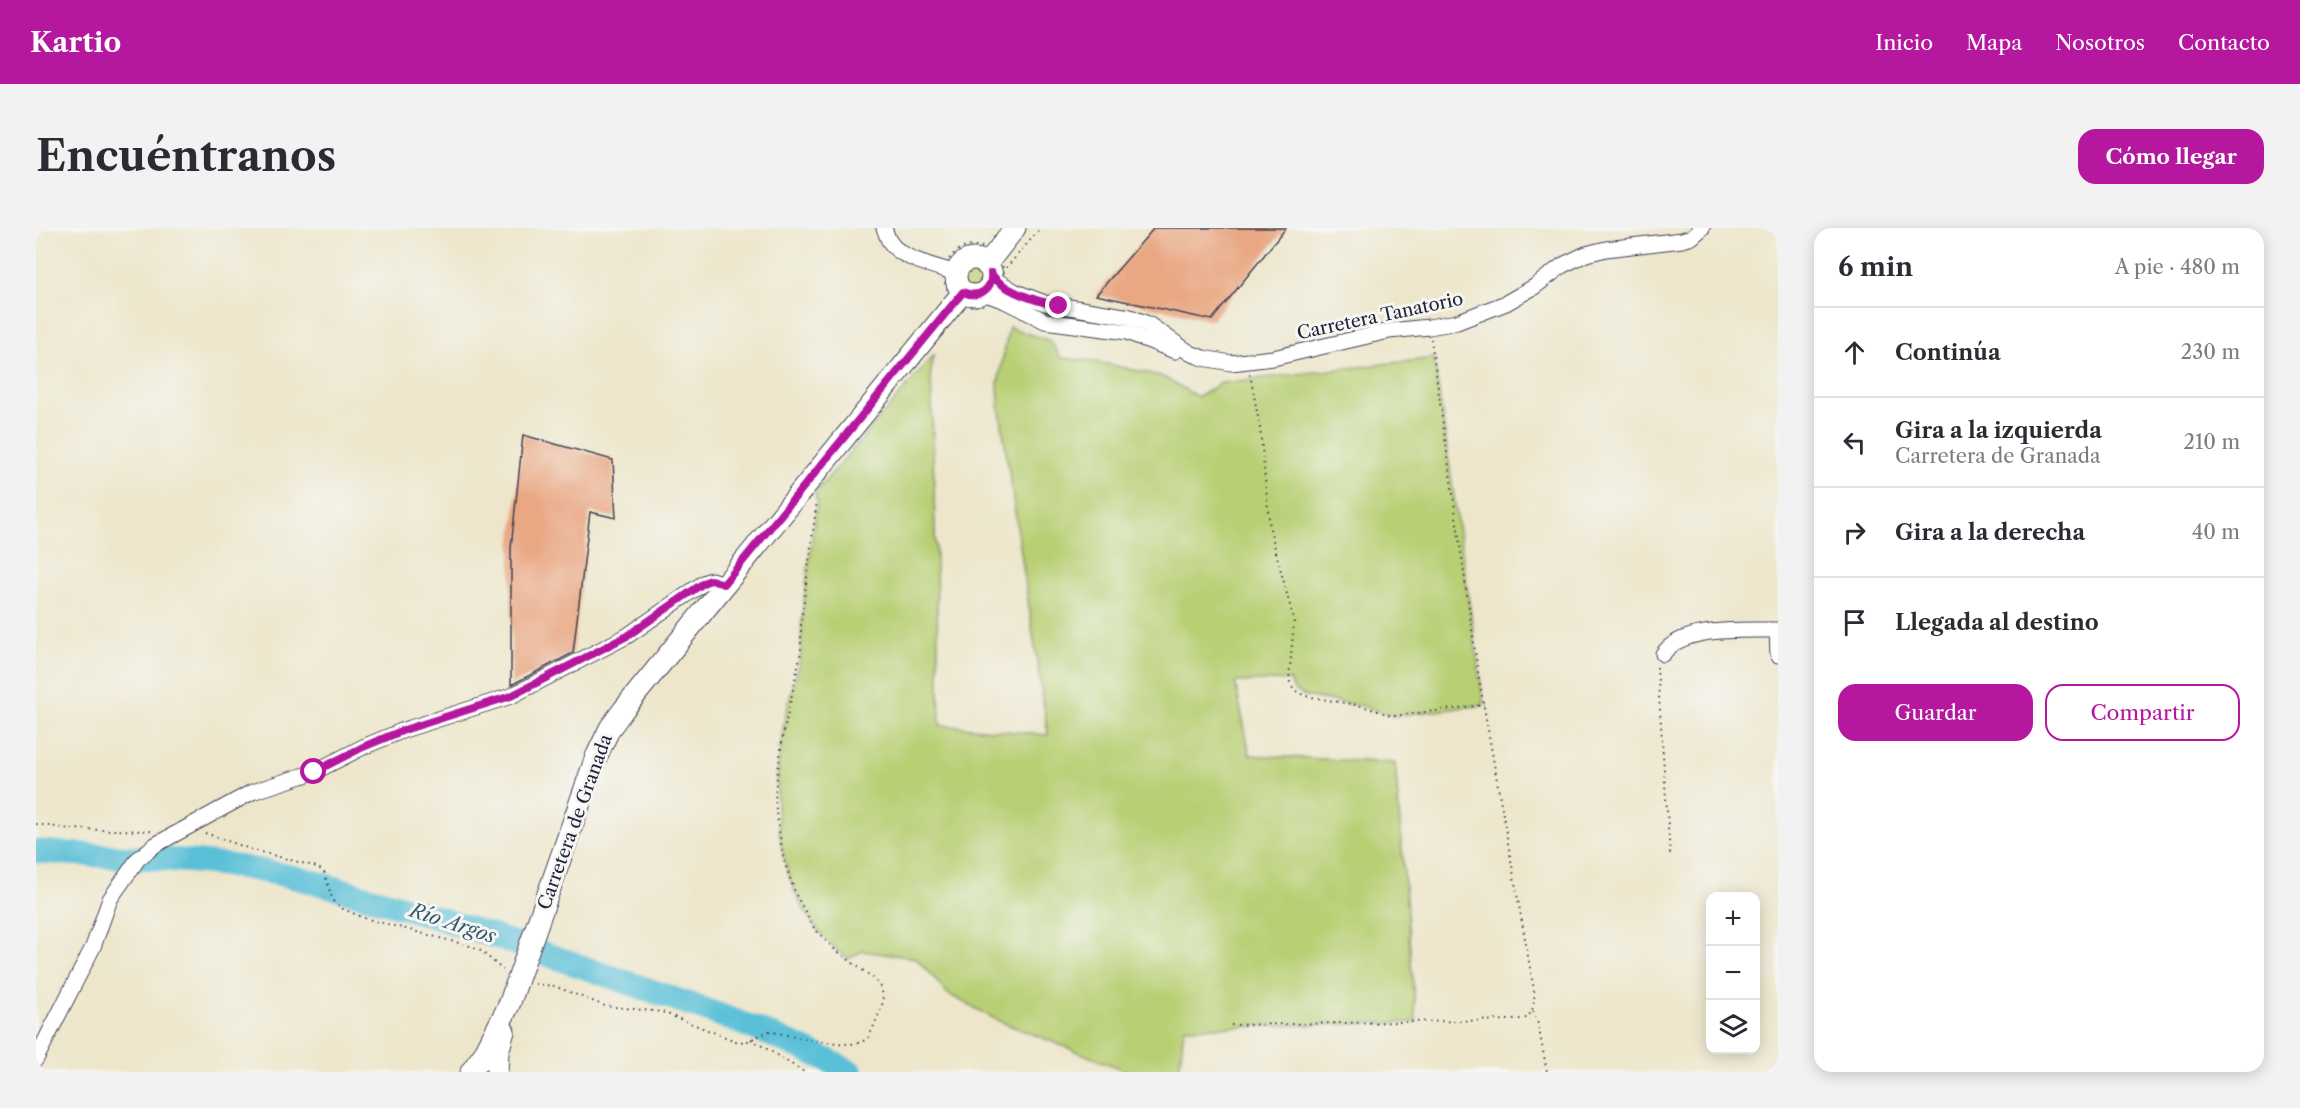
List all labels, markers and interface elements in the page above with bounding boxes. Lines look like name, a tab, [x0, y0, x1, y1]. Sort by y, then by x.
text: Kartio	[30, 25, 121, 59]
text: Inicio	[1875, 30, 1933, 55]
text: Mapa	[1966, 30, 2022, 55]
text: Nosotros	[2055, 30, 2145, 55]
text: Contacto	[2178, 30, 2270, 55]
button: Cómo llegar	[2078, 129, 2264, 184]
text: Encuéntranos	[36, 130, 336, 182]
text: 6 min	[1838, 251, 1913, 283]
text: A pie · 480 m	[2115, 255, 2240, 279]
street label: Carretera Tanatorio	[1295, 288, 1465, 344]
route end	[1045, 292, 1071, 318]
icon: ahead	[1838, 336, 1871, 369]
text: Continúa	[1895, 339, 2001, 366]
text: 230 m	[2181, 340, 2240, 364]
text: Gira a la izquierda	[1895, 417, 2102, 444]
icon: left	[1838, 426, 1871, 459]
text: 210 m	[2183, 430, 2240, 454]
text: Carretera de Granada	[1895, 444, 2101, 468]
icon: right	[1838, 516, 1871, 549]
text: Gira a la derecha	[1895, 519, 2085, 546]
text: 40 m	[2192, 520, 2240, 544]
icon: arrive	[1838, 606, 1871, 639]
text: Llegada al destino	[1895, 609, 2099, 636]
button: Guardar	[1838, 684, 2033, 741]
button: Compartir	[2045, 684, 2240, 741]
street label: Carretera de Granada	[533, 731, 617, 913]
route start	[300, 758, 326, 784]
map controls	[1706, 892, 1760, 1054]
button: +	[1706, 892, 1760, 946]
water label: Río Argos	[405, 897, 499, 948]
button: −	[1706, 946, 1760, 1000]
button: layers	[1706, 1000, 1760, 1054]

